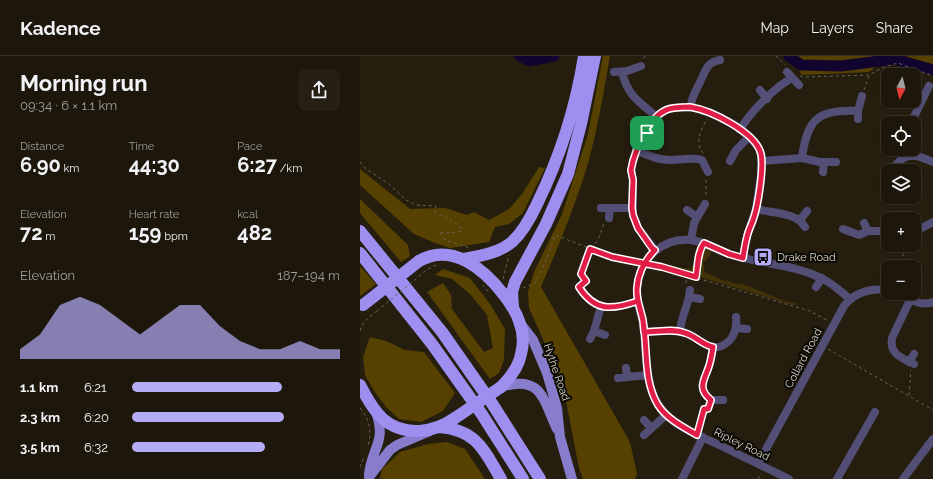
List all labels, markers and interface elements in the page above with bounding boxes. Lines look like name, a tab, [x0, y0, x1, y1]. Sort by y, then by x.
text: Kadence	[20, 17, 101, 39]
text: Map	[761, 20, 789, 36]
text: Layers	[811, 20, 854, 36]
text: Share	[876, 20, 913, 36]
north arrow	[881, 68, 921, 108]
map controls	[881, 68, 921, 300]
button: share	[298, 69, 340, 111]
text: Morning run	[20, 70, 148, 96]
text: 09:34 · 6 × 1.1 km	[20, 98, 117, 113]
pin	[630, 116, 664, 150]
button: locate	[881, 116, 921, 156]
icon: arrive	[636, 122, 658, 144]
text: Distance	[20, 140, 64, 153]
text: Time	[129, 140, 154, 153]
text: Pace	[237, 140, 263, 153]
text: 6.90	[20, 153, 61, 177]
text: 44:30	[129, 153, 180, 177]
text: 6:27	[237, 153, 277, 177]
text: km	[61, 162, 79, 175]
text: /km	[277, 162, 302, 175]
button: layers	[881, 164, 921, 204]
text: Elevation	[20, 208, 67, 221]
text: Heart rate	[129, 208, 179, 221]
text: kcal	[237, 208, 258, 221]
button: +	[881, 212, 921, 252]
text: 72	[20, 221, 43, 245]
text: 159	[129, 221, 161, 245]
text: 482	[237, 221, 272, 245]
text: m	[43, 230, 55, 243]
text: bpm	[161, 230, 188, 243]
bus stop icon: Drake Road	[752, 246, 774, 268]
place label: Drake Road	[777, 251, 836, 264]
button: −	[881, 260, 921, 300]
text: Elevation	[20, 268, 75, 283]
text: 187–194 m	[277, 268, 340, 283]
street label: Collard Road	[782, 326, 825, 390]
street label: Hythe Road	[541, 342, 572, 403]
text: 1.1 km	[20, 380, 58, 395]
text: 6:21	[84, 380, 107, 395]
text: 2.3 km	[20, 410, 60, 425]
text: 6:20	[84, 410, 109, 425]
street label: Ripley Road	[712, 425, 772, 464]
text: 3.5 km	[20, 440, 60, 455]
text: 6:32	[84, 440, 108, 455]

